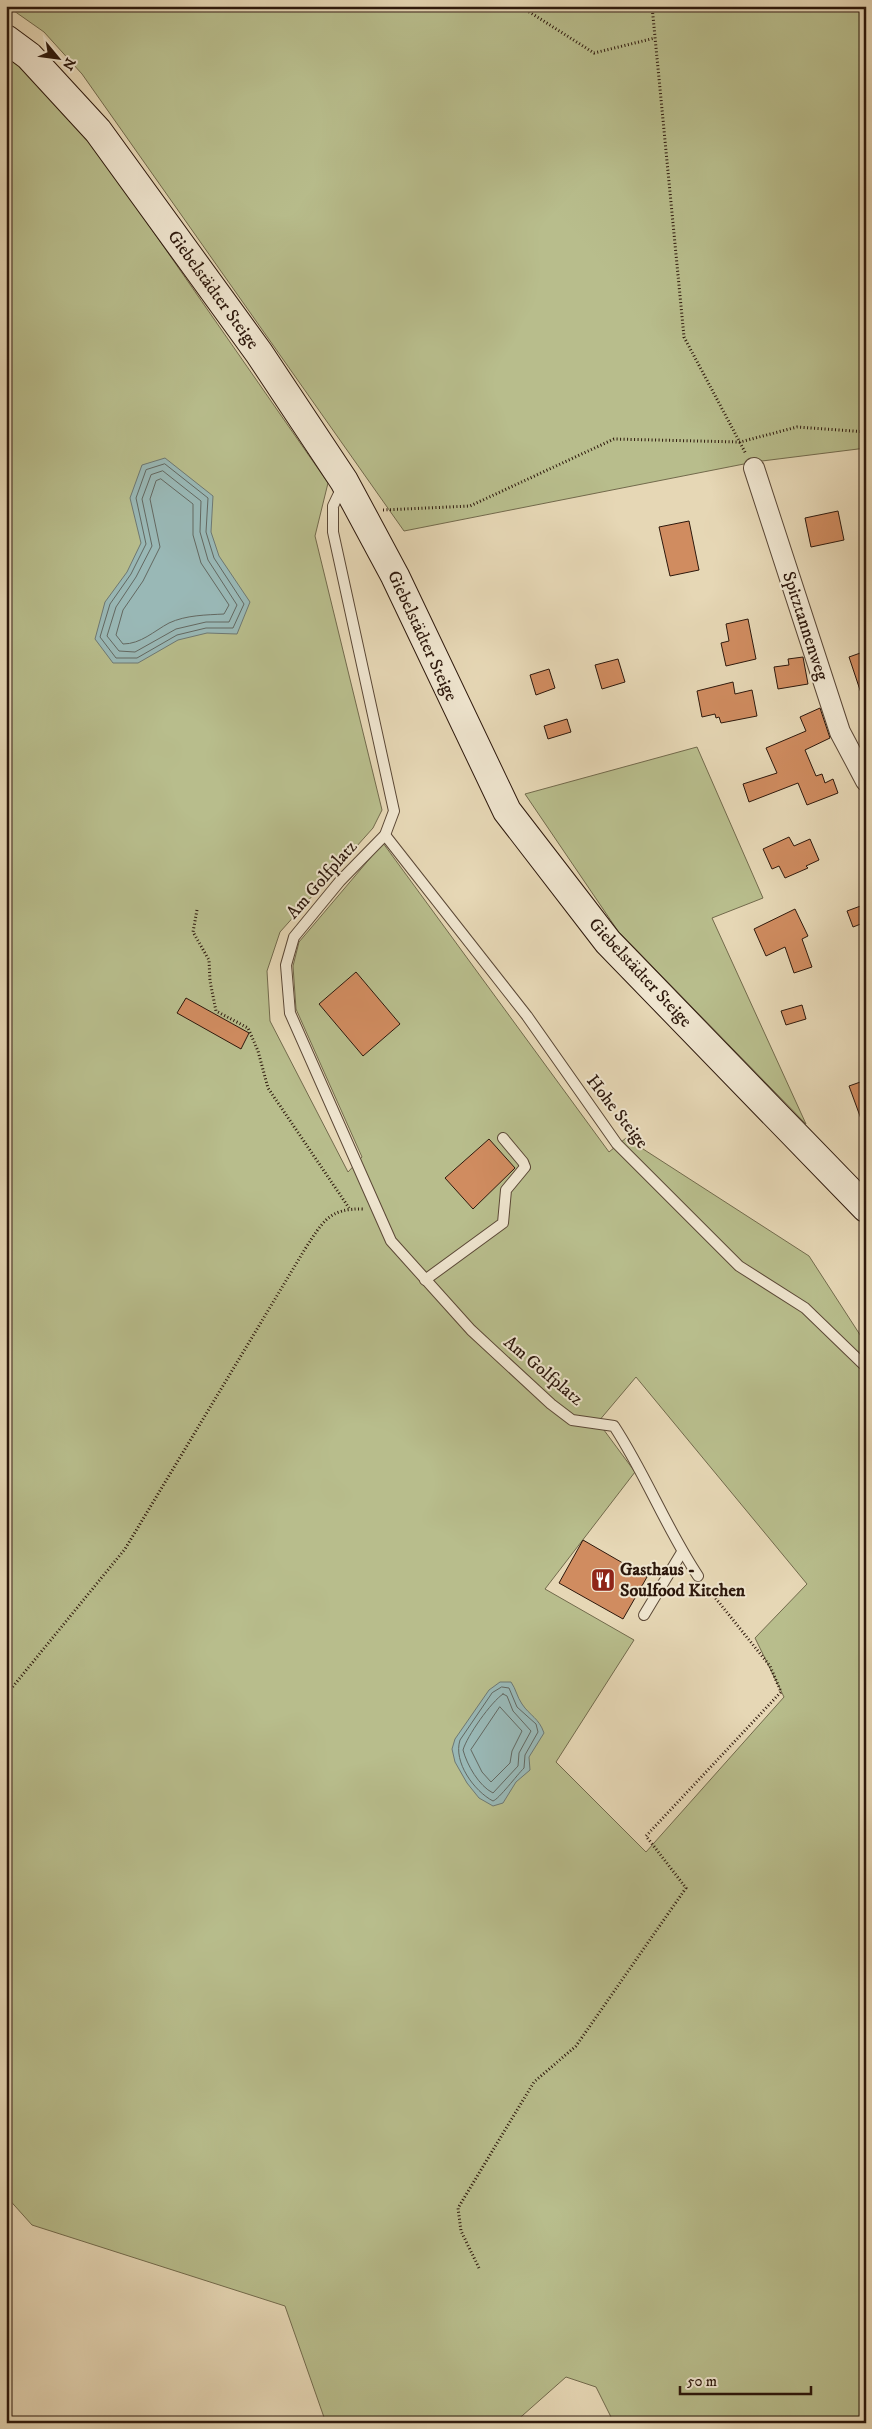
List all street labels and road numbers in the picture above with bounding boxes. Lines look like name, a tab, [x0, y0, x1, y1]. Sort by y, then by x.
street label: Giebelstädter Steige	[162, 226, 264, 354]
street label: Giebelstädter Steige	[382, 567, 462, 705]
street label: Spitztannenweg	[777, 569, 833, 683]
street label: Am Golfplatz	[282, 836, 362, 924]
street label: Giebelstädter Steige	[584, 914, 696, 1032]
street label: Hohe Steige	[581, 1071, 653, 1153]
street label: Am Golfplatz	[499, 1331, 587, 1411]

